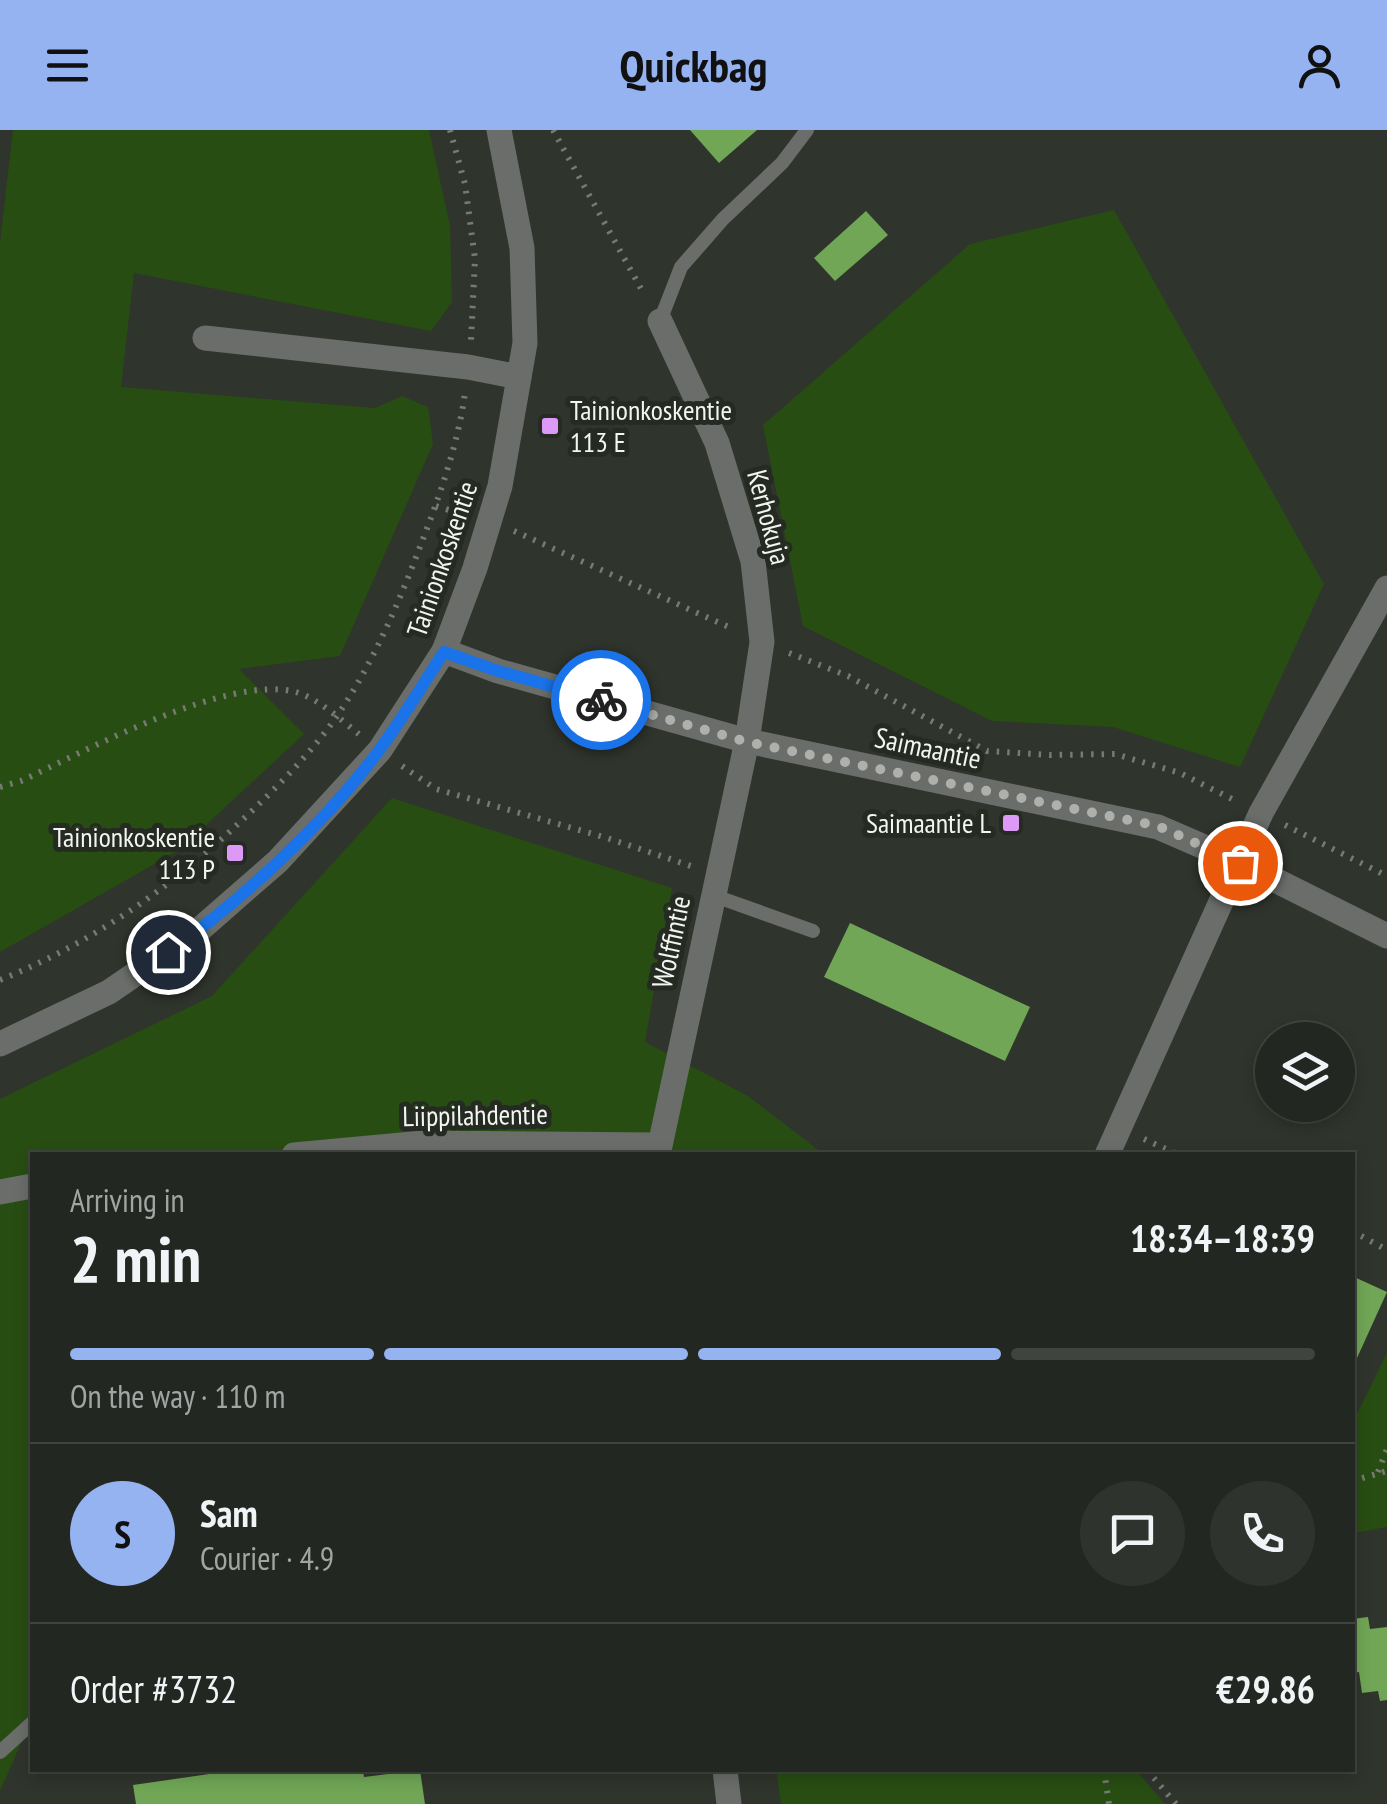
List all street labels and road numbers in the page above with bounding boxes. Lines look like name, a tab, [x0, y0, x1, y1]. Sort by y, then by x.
street label: Kerhokuja	[739, 465, 800, 568]
street label: Tainionkoskentie	[398, 476, 485, 641]
street label: Saimaantie	[872, 718, 985, 777]
street label: Wolffintie	[643, 892, 698, 991]
street label: Liippilahdentie	[402, 1095, 548, 1134]

